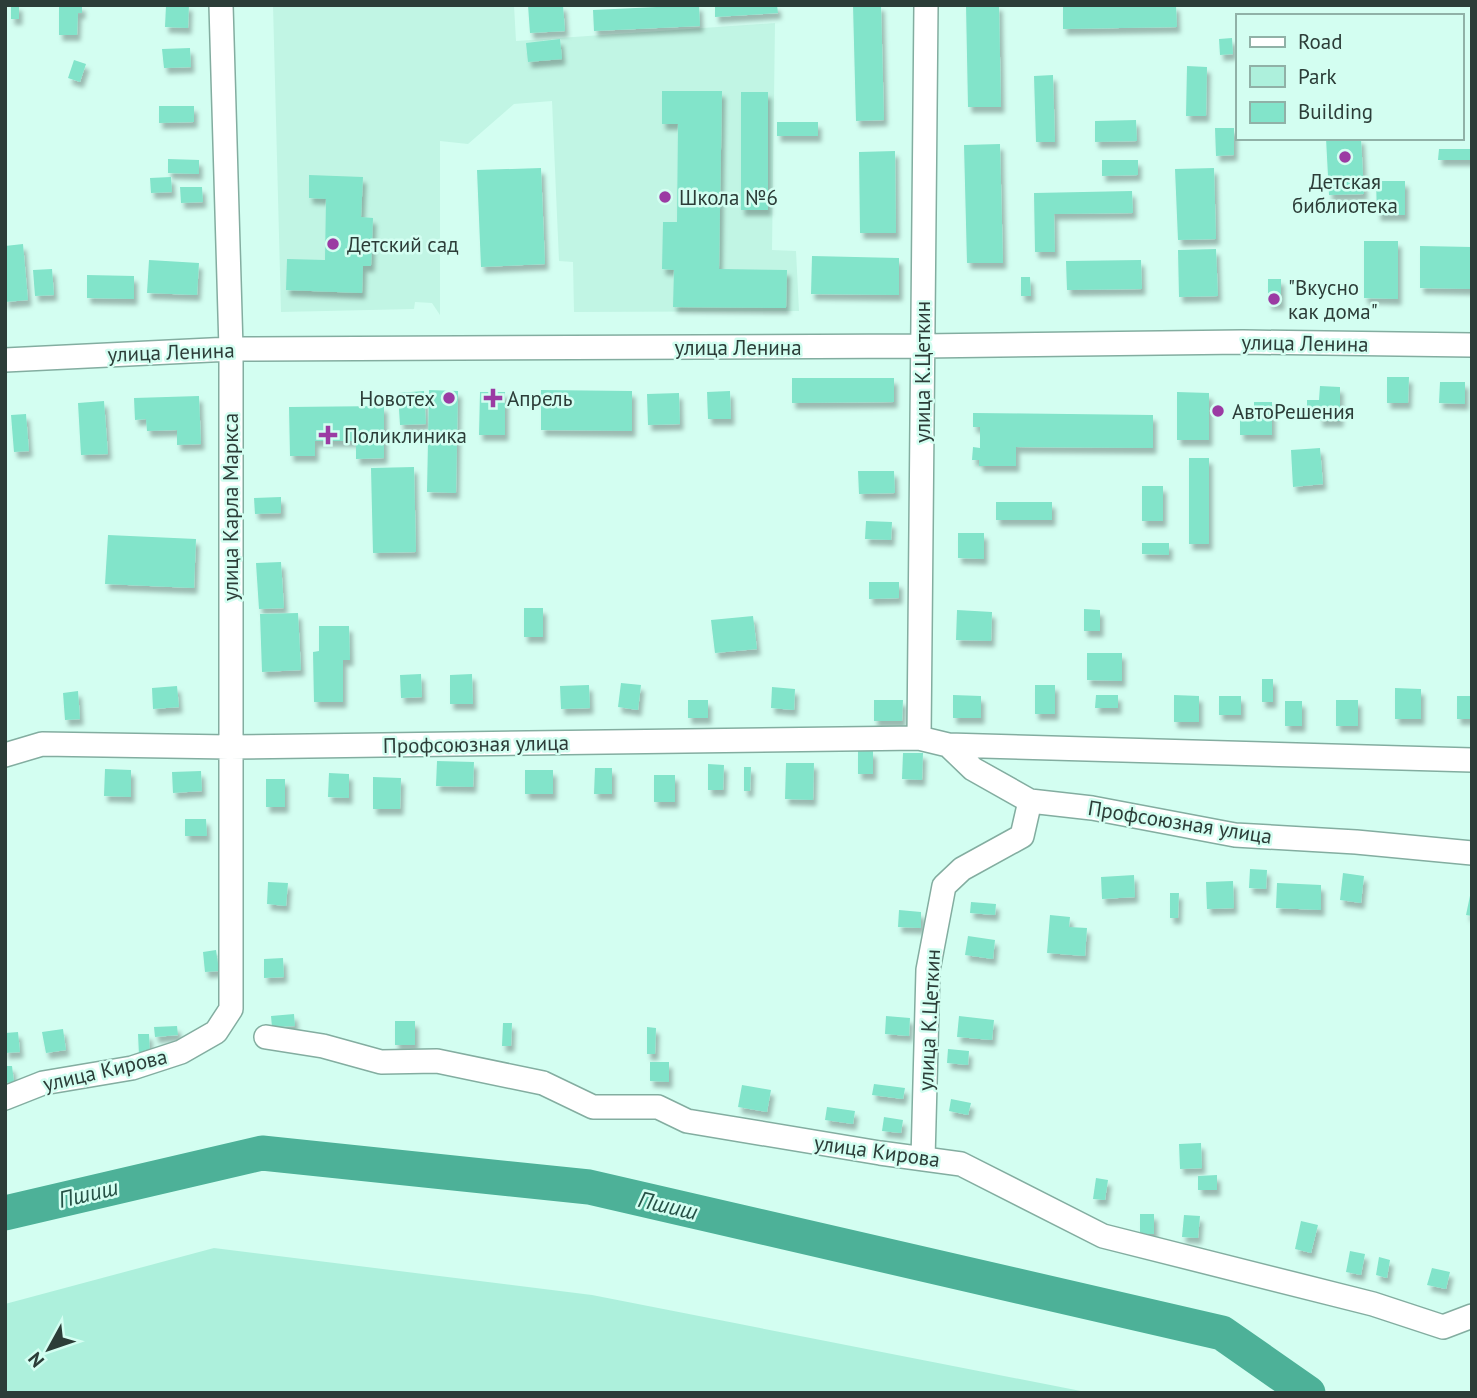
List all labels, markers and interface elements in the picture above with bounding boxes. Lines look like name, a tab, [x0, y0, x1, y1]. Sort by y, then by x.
legend	[1236, 14, 1463, 140]
text: Road	[1298, 28, 1342, 55]
text: Park	[1298, 63, 1337, 90]
text: Building	[1298, 98, 1373, 125]
marker: Детская библиотека	[1337, 149, 1353, 165]
place label: Детская библиотека	[1292, 168, 1398, 219]
place label: Школа №6	[679, 184, 778, 211]
marker: Школа №6	[657, 189, 673, 205]
place label: Детский сад	[347, 231, 459, 258]
marker: Детский сад	[325, 236, 341, 252]
place label: "Вкусно как дома"	[1288, 274, 1378, 325]
marker: "Вкусно как дома"	[1266, 291, 1282, 307]
street label: улица К.Цеткин	[909, 301, 936, 443]
street label: улица Ленина	[1241, 328, 1369, 358]
street label: улица Ленина	[674, 334, 802, 361]
street label: улица Ленина	[107, 336, 235, 368]
place label: Новотех	[359, 385, 435, 412]
place label: Апрель	[507, 385, 573, 412]
marker: Новотех	[441, 390, 457, 406]
marker: Апрель	[485, 390, 501, 406]
place label: АвтоРешения	[1232, 398, 1355, 425]
marker: АвтоРешения	[1210, 403, 1226, 419]
street label: улица Карла Маркса	[217, 413, 244, 601]
place label: Поликлиника	[344, 422, 467, 449]
marker: Поликлиника	[318, 425, 338, 445]
street label: Профсоюзная улица	[383, 729, 569, 759]
street label: Профсоюзная улица	[1086, 794, 1274, 850]
street label: улица К.Цеткин	[912, 948, 946, 1092]
street label: улица Кирова	[40, 1043, 170, 1097]
street label: улица Кирова	[812, 1129, 942, 1173]
water label: Пшиш	[55, 1172, 121, 1214]
water label: Пшиш	[635, 1184, 701, 1226]
north arrow	[14, 1314, 84, 1384]
text: N	[23, 1347, 49, 1372]

